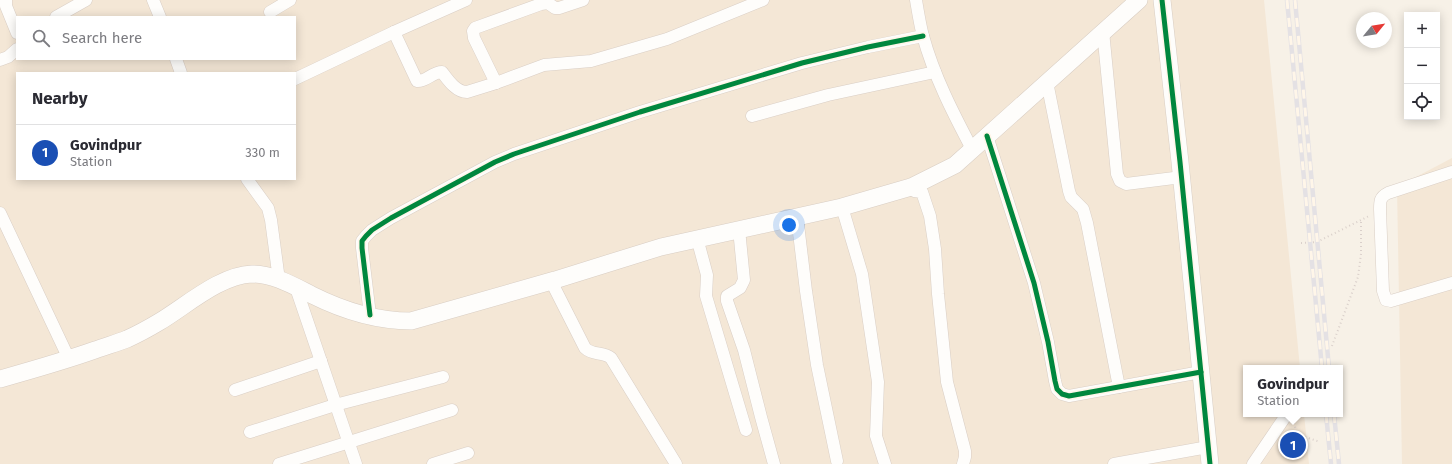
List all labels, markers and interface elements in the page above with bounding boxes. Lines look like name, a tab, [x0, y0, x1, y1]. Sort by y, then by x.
north arrow	[1356, 12, 1392, 48]
map controls	[1404, 12, 1440, 120]
button: +	[1404, 12, 1440, 48]
search box	[16, 16, 296, 60]
icon: search	[30, 27, 52, 49]
text: Search here	[62, 29, 142, 47]
button: −	[1404, 48, 1440, 84]
button: locate	[1404, 84, 1440, 120]
text: Nearby	[32, 88, 87, 109]
text: Govindpur	[70, 136, 141, 154]
text: 1	[42, 145, 48, 160]
text: 330 m	[245, 145, 280, 160]
text: Station	[70, 154, 112, 169]
your location	[779, 215, 799, 235]
popup	[1243, 365, 1343, 417]
text: Govindpur	[1257, 375, 1329, 393]
text: Station	[1257, 393, 1300, 408]
pin: 1	[1280, 430, 1306, 460]

